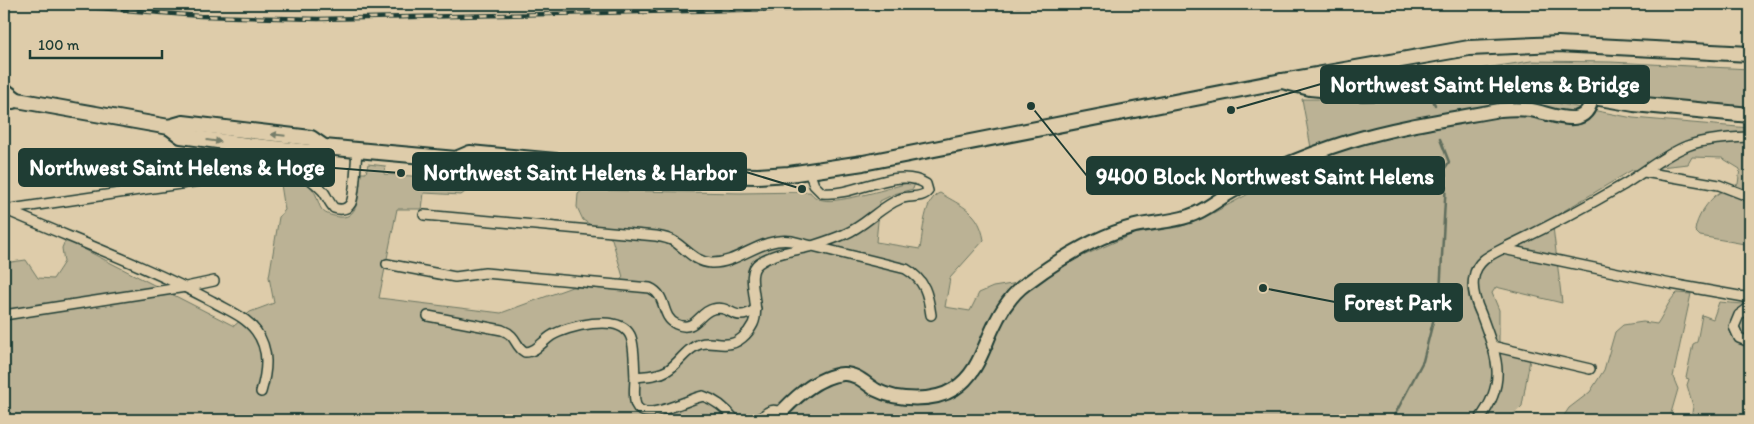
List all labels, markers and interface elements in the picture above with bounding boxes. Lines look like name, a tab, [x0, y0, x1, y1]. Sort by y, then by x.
scale bar	[30, 28, 162, 60]
text: 100 m	[38, 36, 80, 54]
callout: Northwest Saint Helens & Bridge	[1321, 66, 1649, 103]
text: Northwest Saint Helens & Bridge	[1330, 71, 1640, 98]
one-way arrow	[269, 131, 285, 139]
one-way arrow	[207, 137, 223, 145]
callout: Northwest Saint Helens & Hoge	[19, 149, 334, 186]
callout: Northwest Saint Helens & Harbor	[413, 153, 746, 190]
text: Northwest Saint Helens & Hoge	[29, 154, 325, 181]
callout: 9400 Block Northwest Saint Helens	[1087, 157, 1444, 194]
text: Northwest Saint Helens & Harbor	[423, 159, 737, 186]
text: 9400 Block Northwest Saint Helens	[1096, 163, 1434, 190]
callout: Forest Park	[1335, 284, 1462, 321]
text: Forest Park	[1344, 289, 1453, 316]

